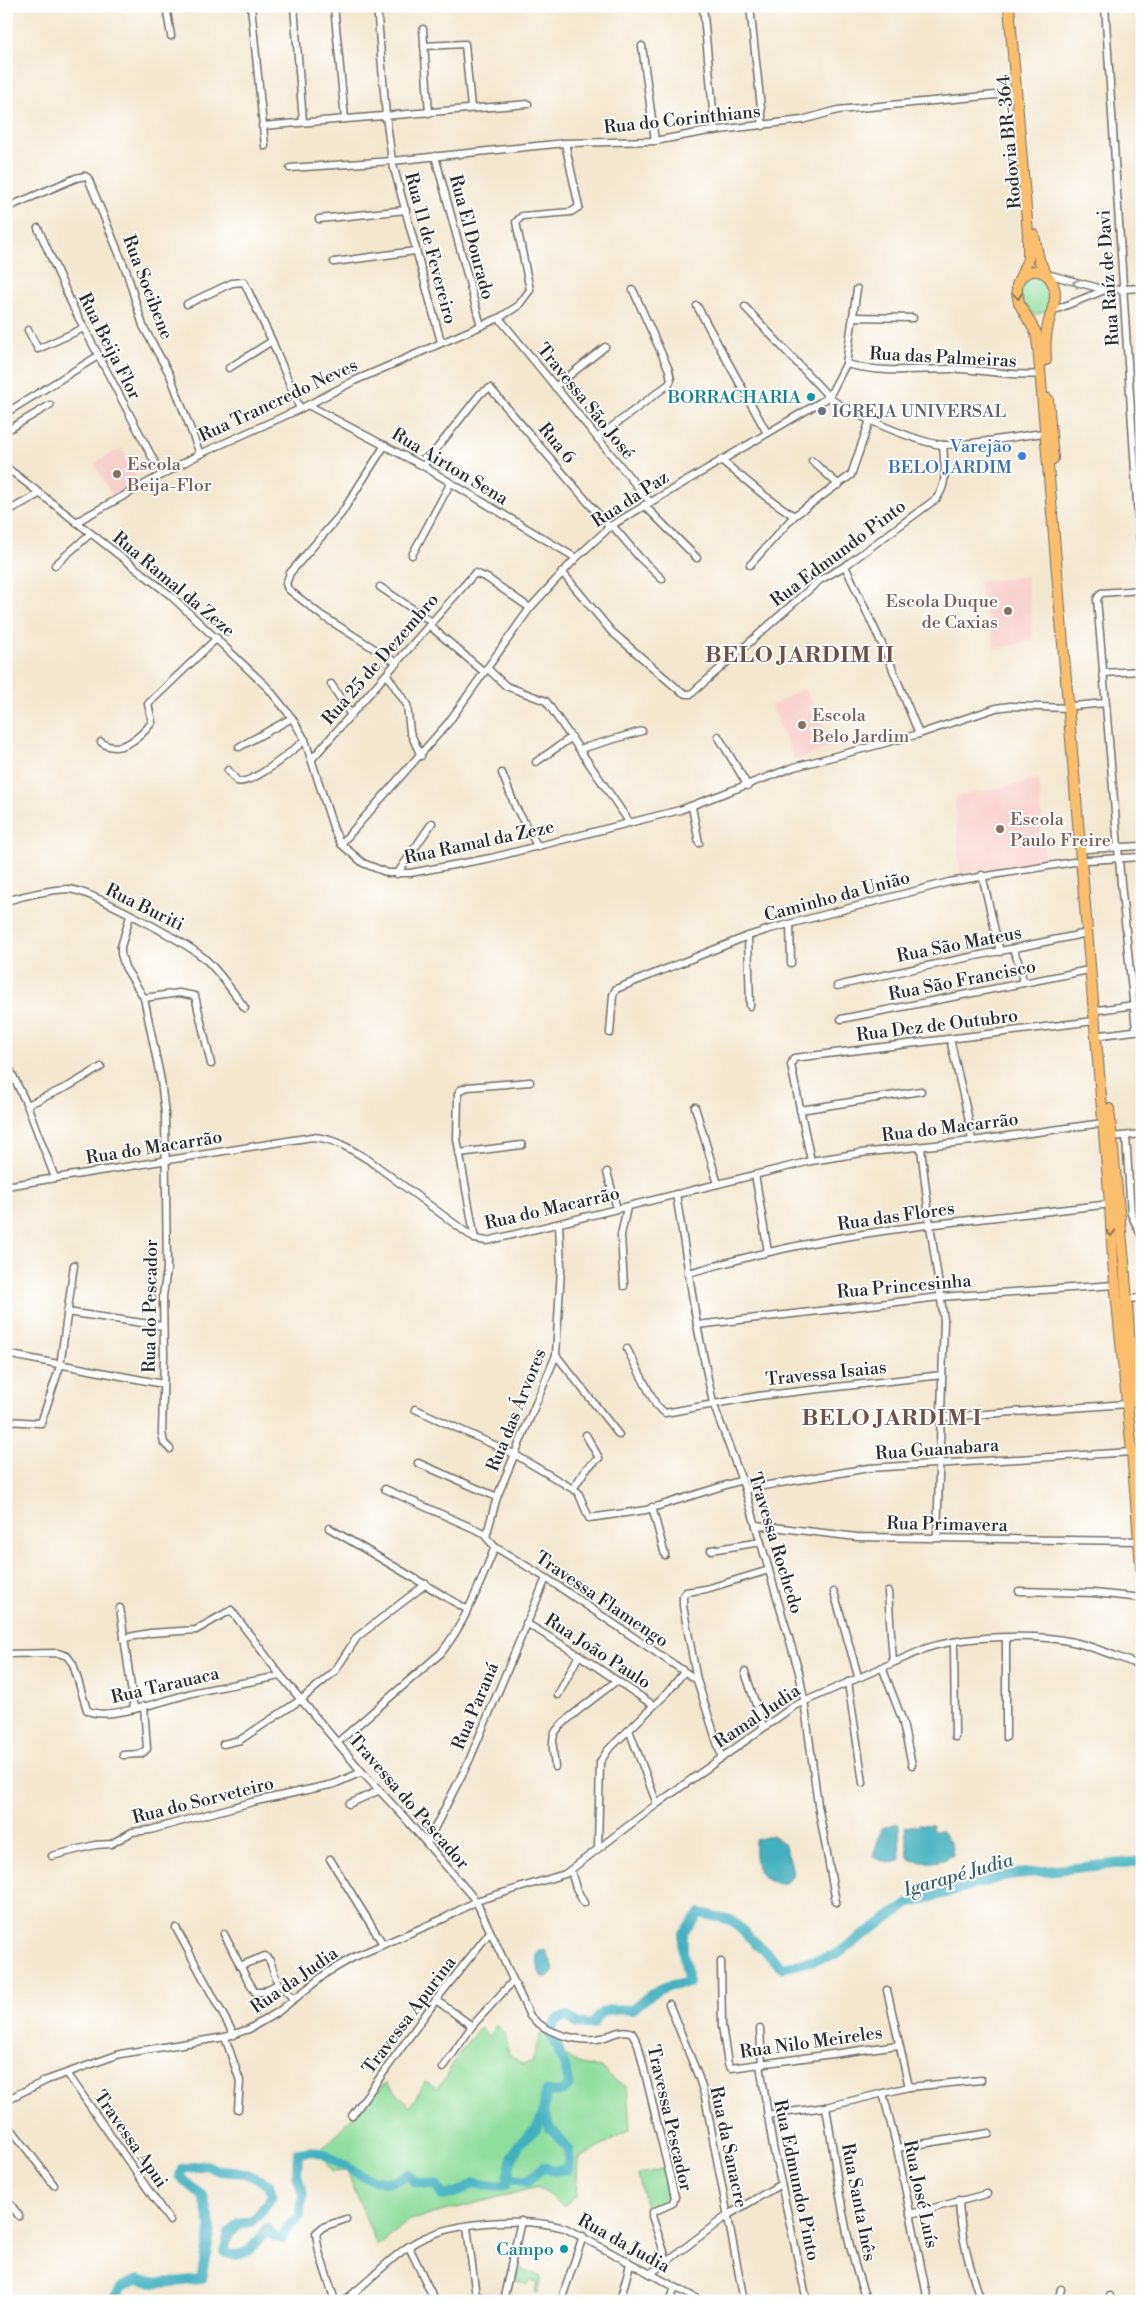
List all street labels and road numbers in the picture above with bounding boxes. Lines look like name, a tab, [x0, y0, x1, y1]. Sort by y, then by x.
street label: Rodovia BR-364	[992, 74, 1027, 210]
street label: Rua do Corinthians	[602, 100, 762, 139]
street label: Rua 11 de Fevereiro	[399, 170, 462, 326]
street label: Rua El Dourado	[444, 172, 499, 302]
street label: Rua Raíz de Davi	[1092, 209, 1125, 347]
street label: Rua Socibene	[117, 232, 178, 343]
street label: Rua Beija Flor	[73, 289, 146, 404]
street label: Travessa São José	[532, 339, 640, 464]
street label: Rua das Palmeiras	[869, 342, 1017, 373]
street label: Rua Trancredo Neves	[195, 353, 361, 447]
street label: Rua 6	[533, 418, 580, 469]
street label: Rua Airton Sena	[387, 423, 513, 511]
street label: Rua da Paz	[587, 466, 673, 533]
street label: Rua Edmundo Pinto	[766, 495, 911, 612]
street label: Rua Ramal da Zeze	[108, 526, 240, 642]
street label: Rua 25 de Dezembro	[317, 589, 444, 730]
street label: Rua Ramal da Zeze	[402, 815, 556, 870]
street label: Caminho da União	[762, 866, 913, 927]
street label: Rua Buriti	[102, 879, 188, 936]
street label: Rua São Mateus	[894, 921, 1024, 968]
street label: Rua São Francisco	[886, 955, 1038, 1006]
street label: Rua Dez de Outubro	[855, 1004, 1019, 1047]
street label: Rua do Macarrão	[880, 1108, 1020, 1147]
street label: Rua do Macarrão	[84, 1125, 224, 1170]
street label: Rua do Macarrão	[482, 1182, 622, 1235]
street label: Rua das Flores	[836, 1197, 956, 1236]
street label: Rua do Pescador	[138, 1239, 163, 1373]
street label: Rua Princesinha	[836, 1269, 973, 1304]
street label: Rua das Árvores	[481, 1345, 552, 1475]
street label: Travessa Isaias	[764, 1356, 888, 1391]
street label: Rua Guanabara	[874, 1434, 1001, 1465]
street label: Travessa Rochedo	[743, 1470, 808, 1617]
street label: Rua Primavera	[886, 1512, 1009, 1537]
street label: Travessa Flamengo	[531, 1546, 673, 1653]
street label: Rua João Paulo	[540, 1608, 655, 1694]
street label: Rua Paraná	[447, 1658, 504, 1753]
street label: Rua Tarauaca	[109, 1662, 222, 1709]
street label: Ramal Judia	[710, 1679, 806, 1754]
street label: Travessa do Pescador	[343, 1728, 474, 1874]
street label: Rua do Sorveteiro	[130, 1772, 276, 1829]
street label: Rua da Judia	[246, 1941, 343, 2019]
street label: Travessa Apurina	[358, 1951, 462, 2079]
street label: Rua Nilo Meireles	[738, 2021, 884, 2064]
street label: Travessa Pescador	[642, 2043, 698, 2194]
street label: Rua da Sanacre	[704, 2084, 753, 2210]
street label: Travessa Apui	[89, 2086, 173, 2193]
street label: Rua Edmundo Pinto	[768, 2097, 825, 2263]
street label: Rua José Luís	[898, 2138, 943, 2250]
street label: Rua Santa Inês	[836, 2141, 881, 2263]
street label: Rua da Judia	[574, 2209, 675, 2279]

